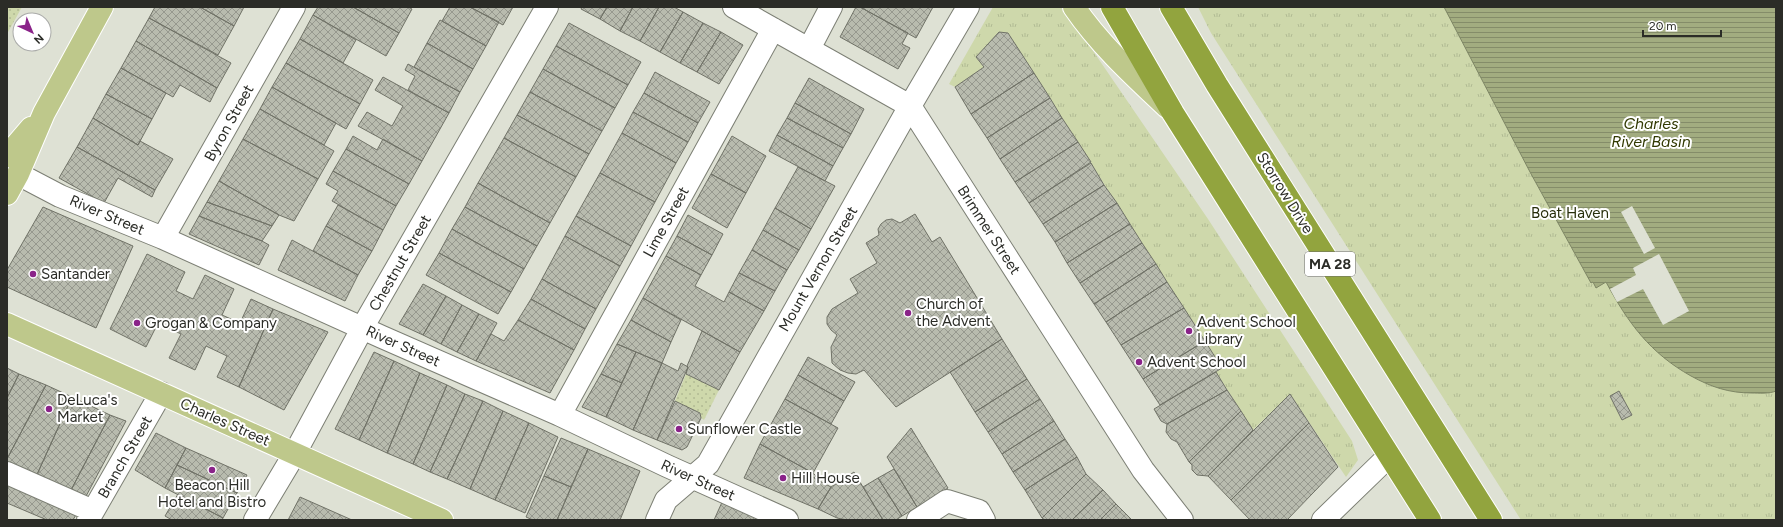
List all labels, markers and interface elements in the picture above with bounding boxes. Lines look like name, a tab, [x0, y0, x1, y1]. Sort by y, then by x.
north arrow	[12, 12, 52, 52]
scale bar	[1643, 12, 1721, 38]
text: 20 m	[1649, 19, 1677, 33]
text: N	[31, 31, 46, 46]
street label: Byron Street	[201, 81, 258, 164]
water label: Charles River Basin	[1611, 114, 1691, 151]
street label: Storrow Drive	[1253, 149, 1317, 237]
street label: Brimmer Street	[954, 182, 1025, 278]
street label: Lime Street	[639, 183, 693, 260]
street label: River Street	[67, 191, 147, 239]
street label: Mount Vernon Street	[775, 203, 861, 335]
park label: Boat Haven	[1531, 204, 1609, 222]
street label: Chestnut Street	[365, 211, 435, 314]
road number: MA 28	[1305, 252, 1355, 276]
place label: Santander	[41, 265, 110, 283]
marker: Santander	[28, 269, 38, 279]
place label: Church of the Advent	[916, 295, 991, 330]
marker: Church of the Advent	[903, 308, 913, 318]
place label: Advent School Library	[1197, 313, 1296, 348]
place label: Grogan & Company	[145, 314, 277, 332]
marker: Grogan & Company	[132, 318, 142, 328]
street label: River Street	[363, 322, 443, 371]
marker: Advent School Library	[1184, 326, 1194, 336]
place label: Advent School	[1147, 353, 1246, 371]
marker: Advent School	[1134, 357, 1144, 367]
place label: DeLuca's Market	[57, 391, 117, 426]
street label: Charles Street	[177, 394, 273, 450]
marker: DeLuca's Market	[44, 404, 54, 414]
street label: Branch Street	[94, 412, 156, 502]
place label: Sunflower Castle	[687, 420, 801, 438]
marker: Sunflower Castle	[674, 424, 684, 434]
street label: River Street	[658, 456, 738, 505]
marker: Beacon Hill Hotel and Bistro	[207, 465, 217, 475]
place label: Hill House	[791, 469, 860, 487]
marker: Hill House	[778, 473, 788, 483]
place label: Beacon Hill Hotel and Bistro	[158, 476, 266, 511]

